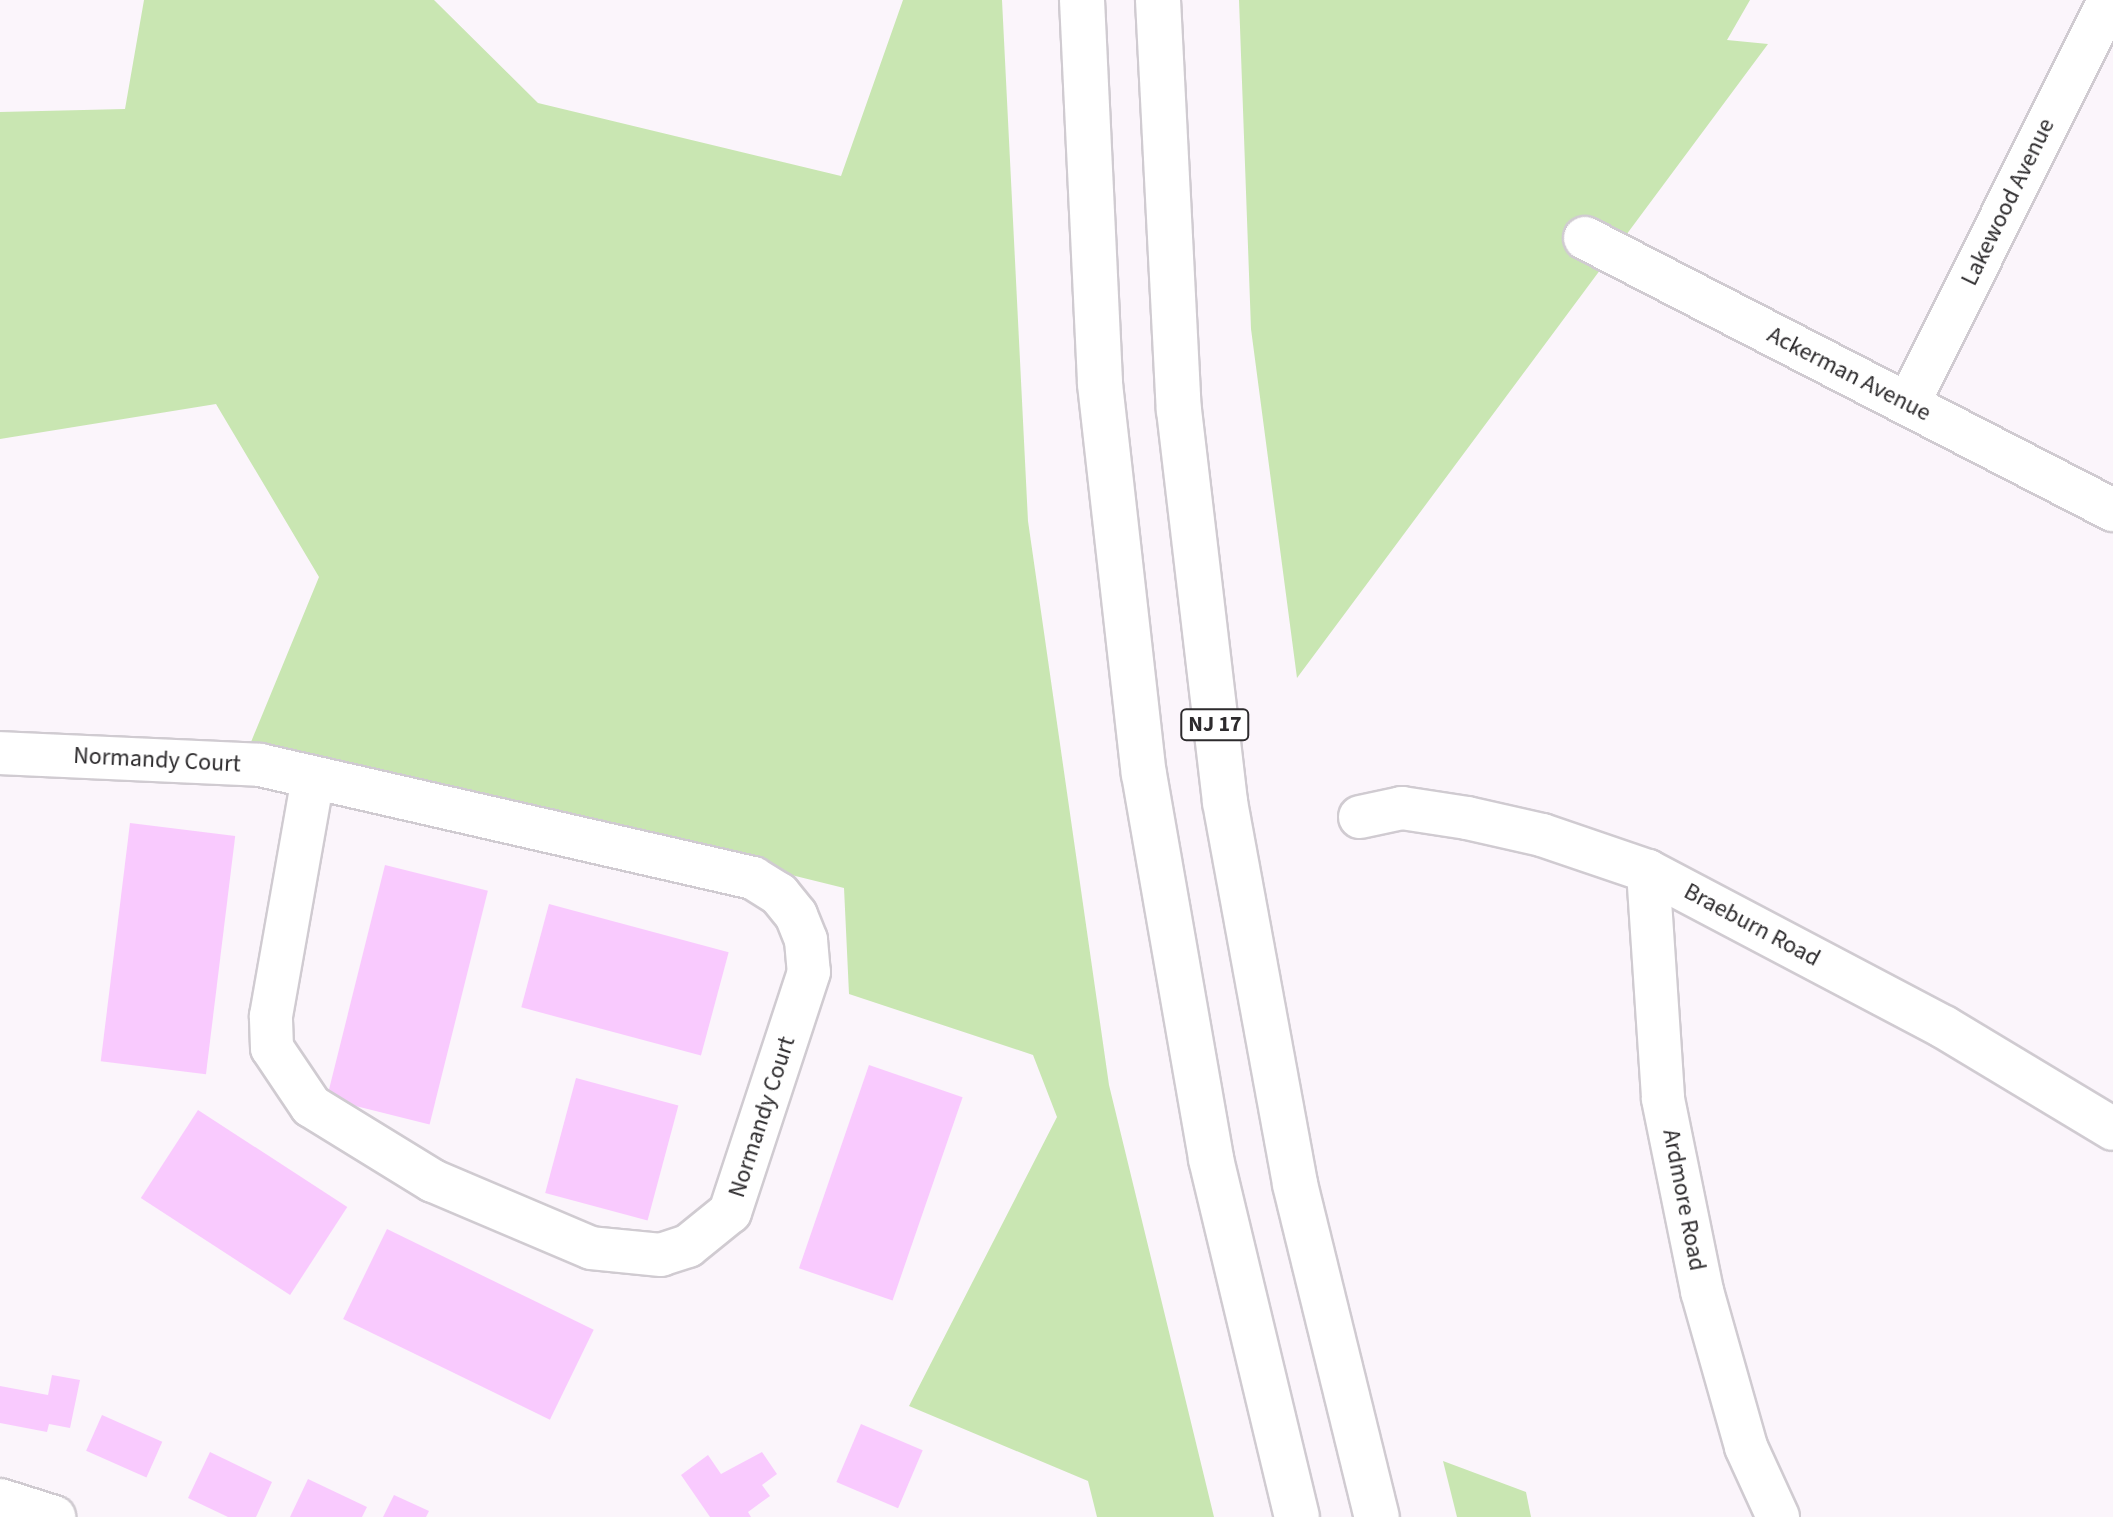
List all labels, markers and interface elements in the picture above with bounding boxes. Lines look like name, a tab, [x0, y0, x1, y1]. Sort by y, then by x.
street label: Lakewood Avenue	[1955, 114, 2061, 290]
street label: Ackerman Avenue	[1762, 320, 1936, 428]
road number: NJ 17	[1179, 707, 1251, 743]
street label: Normandy Court	[73, 741, 241, 779]
street label: Braeburn Road	[1679, 877, 1825, 973]
street label: Normandy Court	[722, 1033, 802, 1201]
street label: Ardmore Road	[1656, 1127, 1712, 1273]

